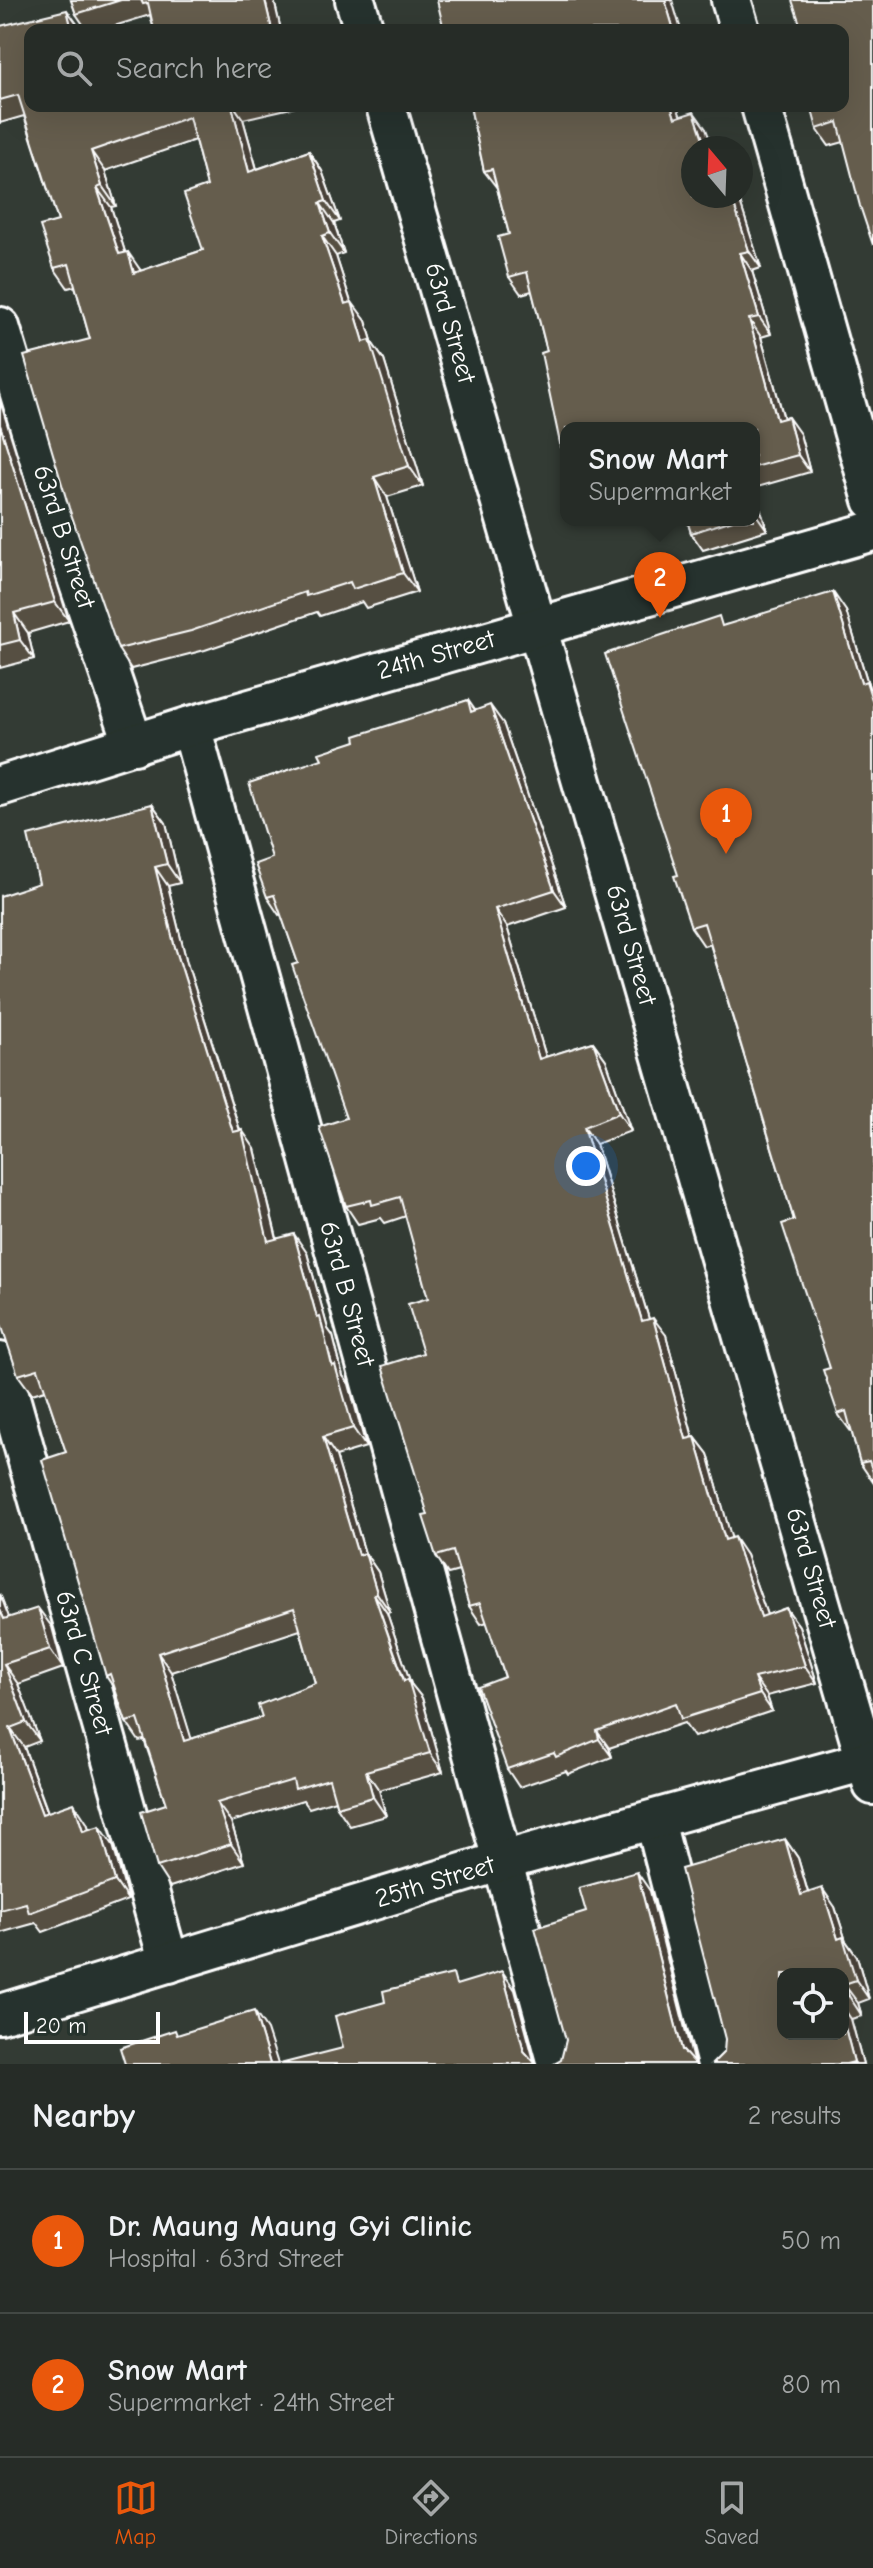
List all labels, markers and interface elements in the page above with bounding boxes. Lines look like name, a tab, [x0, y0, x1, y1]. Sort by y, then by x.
search box	[24, 24, 849, 112]
icon: search	[52, 46, 96, 90]
text: Search here	[116, 51, 272, 86]
north arrow	[681, 136, 753, 208]
street label: 63rd Street	[418, 259, 482, 388]
popup	[560, 422, 760, 526]
text: Snow Mart	[589, 442, 728, 477]
street label: 63rd B Street	[27, 461, 102, 614]
text: Supermarket	[589, 477, 731, 507]
pin: 2	[634, 552, 686, 618]
street label: 24th Street	[374, 623, 500, 686]
pin: 1	[700, 788, 752, 854]
street label: 63rd Street	[599, 881, 663, 1010]
your location	[566, 1146, 606, 1186]
street label: 63rd B Street	[313, 1218, 381, 1371]
street label: 63rd Street	[779, 1504, 843, 1633]
street label: 63rd C Street	[49, 1587, 119, 1740]
street label: 25th Street	[372, 1849, 500, 1914]
map controls	[777, 1968, 849, 2040]
button: locate	[777, 1968, 849, 2040]
scale bar	[24, 2008, 160, 2044]
text: 20 m	[36, 2013, 86, 2039]
text: Nearby	[32, 2096, 135, 2136]
text: 2 results	[748, 2101, 841, 2131]
text: Dr. Maung Maung Gyi Clinic	[108, 2209, 472, 2244]
text: 1	[53, 2226, 63, 2256]
text: 50 m	[781, 2226, 841, 2256]
text: Hospital · 63rd Street	[108, 2244, 343, 2274]
text: Snow Mart	[108, 2353, 247, 2388]
text: 2	[52, 2370, 64, 2400]
text: 80 m	[782, 2370, 841, 2400]
text: Supermarket · 24th Street	[108, 2388, 394, 2418]
tab: Map	[114, 2476, 158, 2550]
tab: Directions	[385, 2476, 478, 2550]
tab: Saved	[705, 2476, 759, 2550]

